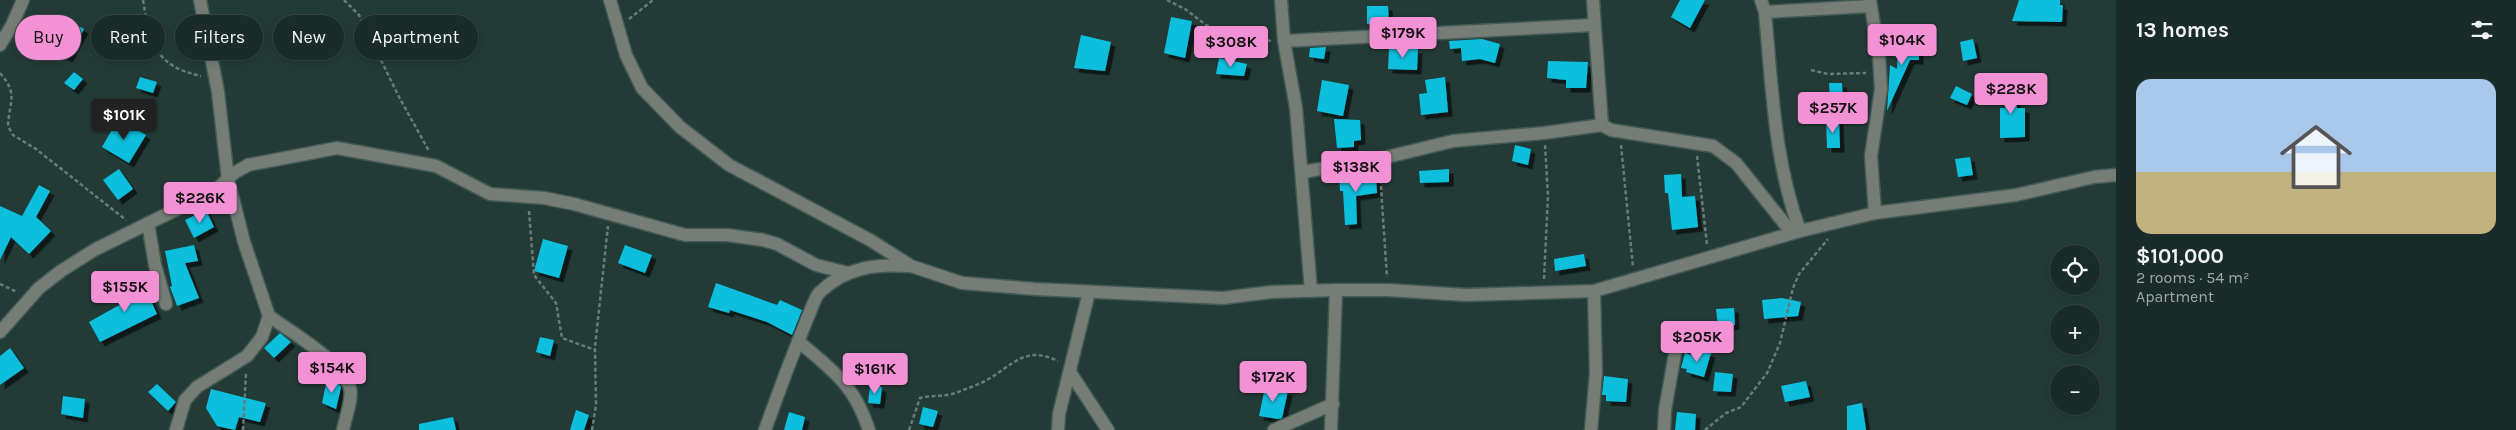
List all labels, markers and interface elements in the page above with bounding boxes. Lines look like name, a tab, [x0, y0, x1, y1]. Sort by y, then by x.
chip: Buy	[15, 15, 81, 60]
chip: Rent	[91, 15, 165, 60]
chip: Filters	[175, 15, 263, 60]
chip: New	[273, 15, 344, 60]
chip: Apartment	[354, 15, 478, 60]
icon: filters	[2468, 16, 2496, 44]
pin: $179K	[1368, 17, 1438, 59]
text: 13 homes	[2136, 18, 2229, 42]
text: $179K	[1381, 23, 1425, 42]
pin: $104K	[1867, 23, 1937, 66]
pin: $308K	[1196, 26, 1266, 68]
text: $104K	[1879, 30, 1925, 49]
text: $308K	[1205, 32, 1257, 51]
pin: $228K	[1976, 72, 2046, 115]
text: $228K	[1985, 79, 2037, 98]
pin: $257K	[1798, 92, 1868, 134]
pin: $101K	[89, 98, 159, 141]
text: $257K	[1809, 98, 1857, 117]
text: $101K	[102, 105, 146, 124]
icon: home	[2271, 112, 2361, 202]
pin: $138K	[1321, 150, 1391, 193]
text: $138K	[1332, 157, 1380, 176]
pin: $226K	[165, 182, 235, 224]
text: $226K	[175, 188, 225, 207]
text: $101,000	[2136, 244, 2224, 268]
map controls	[2050, 245, 2100, 415]
button: locate	[2050, 245, 2100, 295]
text: 2 rooms · 54 m²	[2136, 268, 2249, 287]
pin: $155K	[90, 270, 160, 313]
text: $155K	[102, 277, 148, 296]
text: Apartment	[2136, 287, 2214, 306]
button: +	[2050, 305, 2100, 355]
pin: $205K	[1662, 320, 1732, 363]
text: $205K	[1672, 327, 1722, 346]
pin: $154K	[297, 352, 367, 394]
pin: $161K	[840, 352, 910, 395]
text: $154K	[309, 358, 355, 377]
text: $161K	[854, 359, 896, 378]
pin: $172K	[1238, 360, 1308, 403]
button: −	[2050, 365, 2100, 415]
text: $172K	[1251, 367, 1295, 386]

